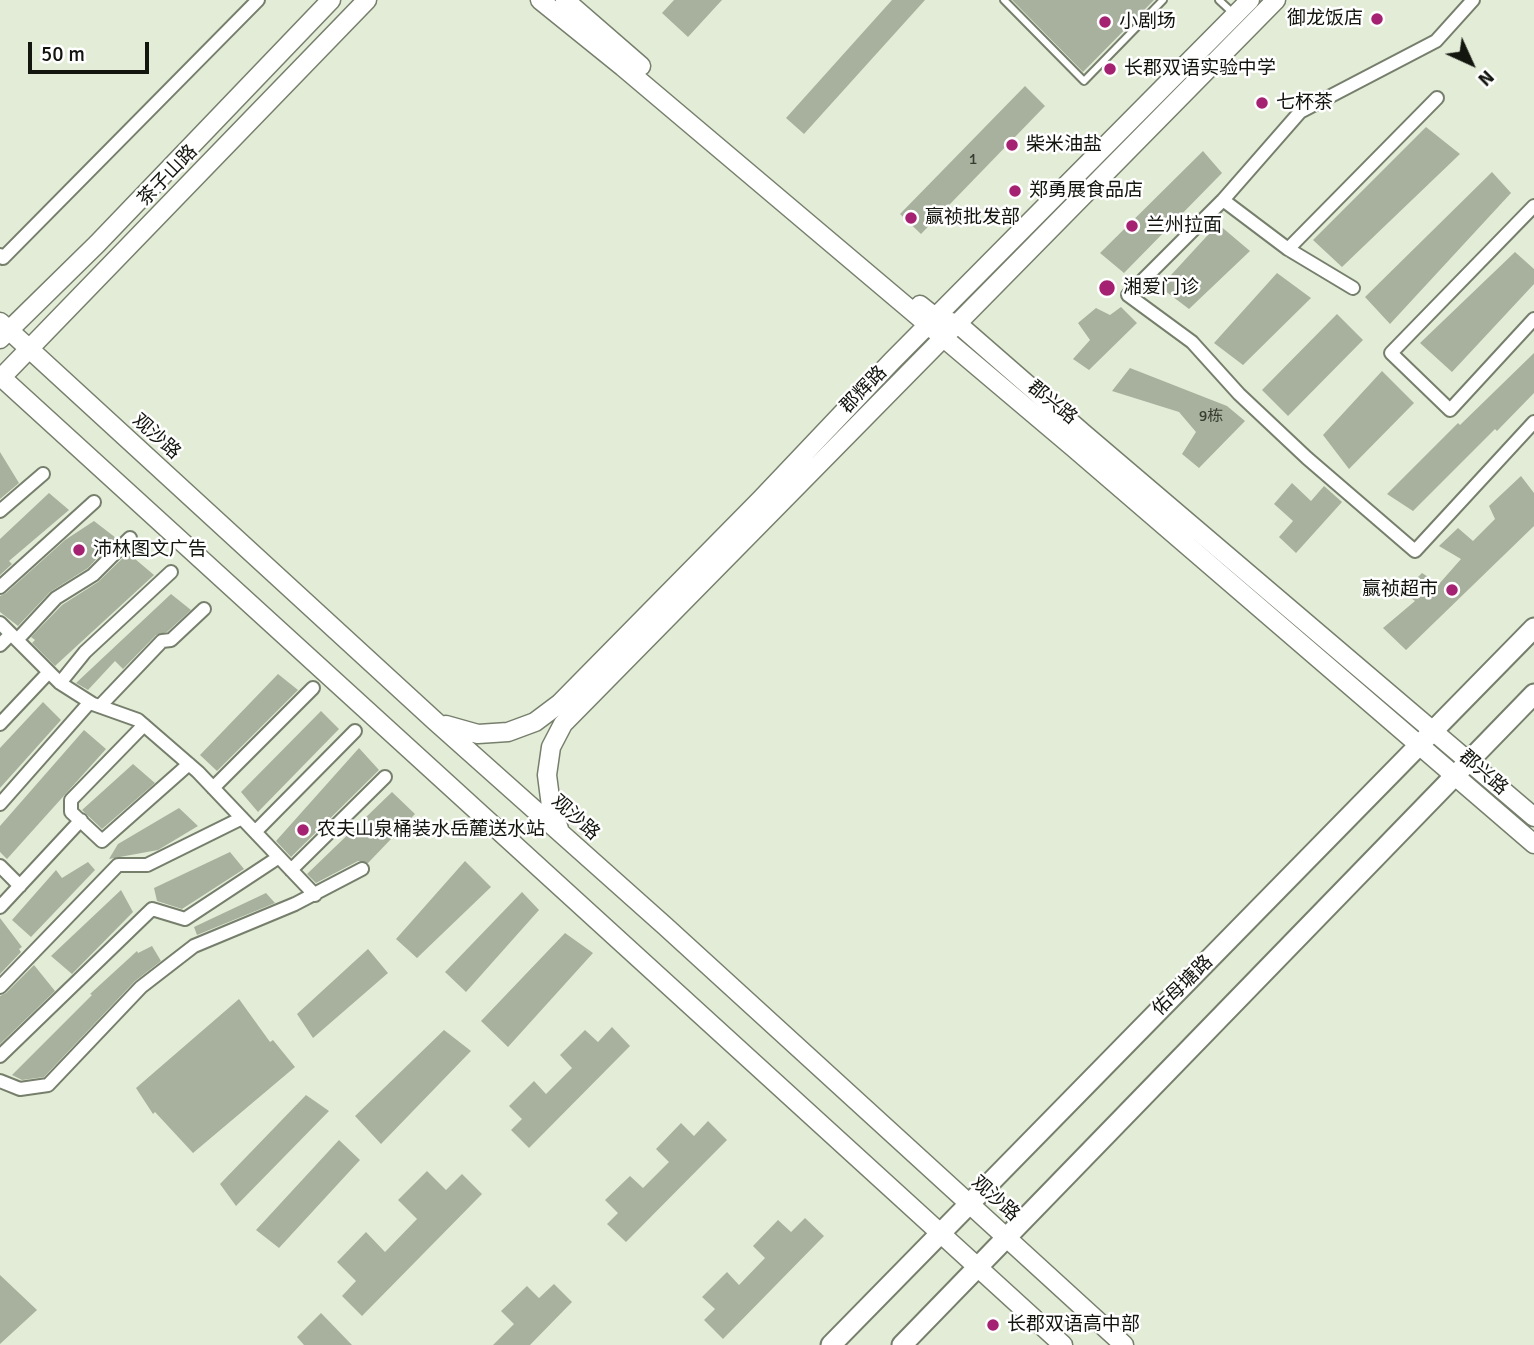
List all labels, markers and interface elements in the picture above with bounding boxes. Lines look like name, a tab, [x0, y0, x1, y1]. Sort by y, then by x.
place label: 御龙饭店	[1287, 8, 1363, 30]
place label: 小剧场	[1119, 11, 1176, 33]
marker: 御龙饭店	[1369, 11, 1385, 27]
marker: 小剧场	[1097, 14, 1113, 30]
scale bar	[32, 28, 152, 72]
north arrow	[1436, 28, 1506, 98]
text: 50 m	[41, 41, 85, 67]
place label: 长郡双语实验中学	[1124, 58, 1276, 80]
marker: 长郡双语实验中学	[1102, 61, 1118, 77]
text: N	[1473, 65, 1499, 91]
place label: 七杯茶	[1276, 92, 1333, 114]
marker: 七杯茶	[1254, 95, 1270, 111]
place label: 柴米油盐	[1026, 134, 1102, 156]
marker: 柴米油盐	[1004, 137, 1020, 153]
street label: 茶子山路	[133, 141, 203, 211]
house number: 1	[969, 150, 977, 170]
place label: 郑勇展食品店	[1029, 180, 1143, 202]
marker: 郑勇展食品店	[1007, 183, 1023, 199]
place label: 赢祯批发部	[925, 207, 1020, 229]
marker: 赢祯批发部	[903, 210, 919, 226]
place label: 兰州拉面	[1146, 215, 1222, 237]
marker: 兰州拉面	[1124, 218, 1140, 234]
place label: 湘爱门诊	[1123, 277, 1199, 299]
marker: 湘爱门诊	[1097, 278, 1117, 298]
street label: 郡辉路	[836, 362, 892, 418]
street label: 郡兴路	[1023, 376, 1081, 430]
house number: 9栋	[1199, 407, 1223, 427]
street label: 观沙路	[127, 409, 185, 465]
place label: 沛林图文广告	[93, 539, 207, 561]
marker: 沛林图文广告	[71, 542, 87, 558]
place label: 赢祯超市	[1362, 579, 1438, 601]
marker: 赢祯超市	[1444, 582, 1460, 598]
street label: 郡兴路	[1454, 746, 1512, 800]
street label: 观沙路	[546, 790, 604, 846]
place label: 农夫山泉桶装水岳麓送水站	[317, 819, 545, 841]
marker: 农夫山泉桶装水岳麓送水站	[295, 822, 311, 838]
street label: 佑母塘路	[1148, 951, 1218, 1021]
street label: 观沙路	[966, 1171, 1024, 1227]
place label: 长郡双语高中部	[1007, 1314, 1140, 1336]
marker: 长郡双语高中部	[985, 1317, 1001, 1333]

